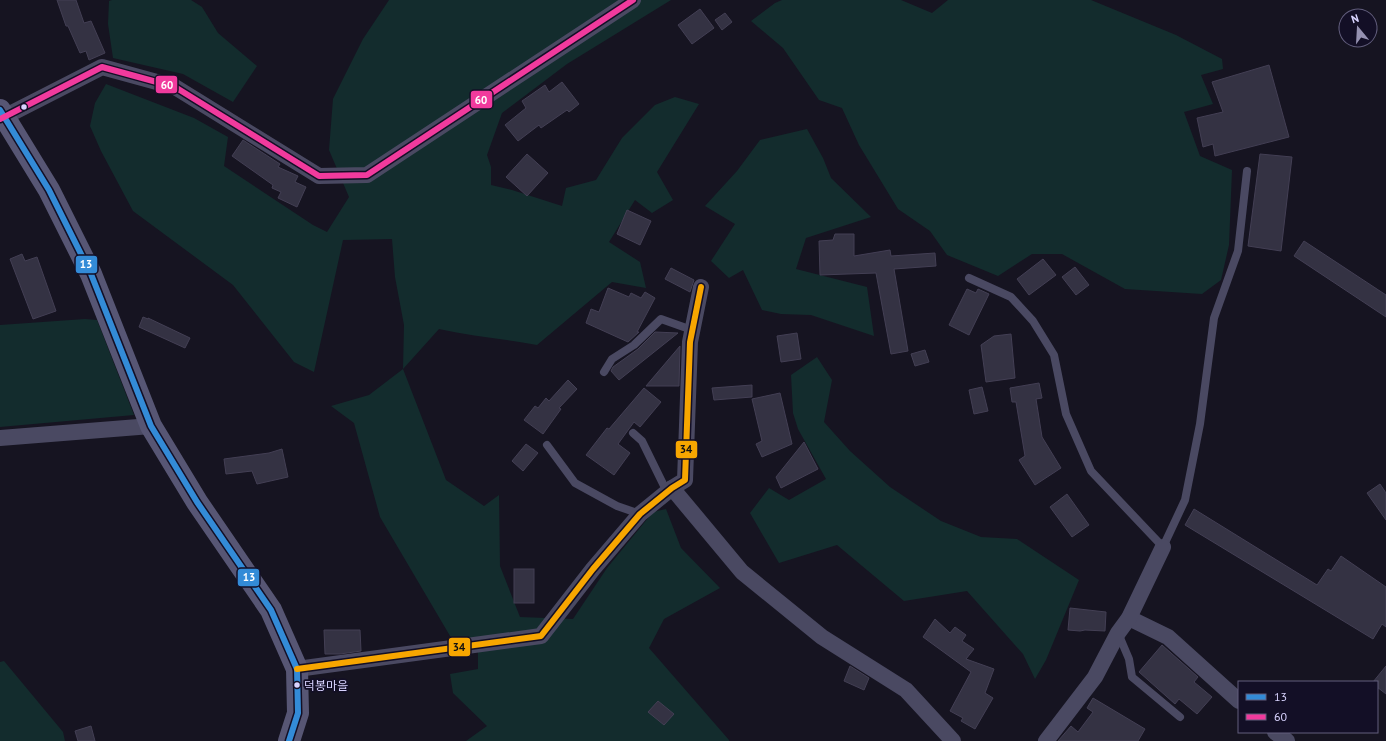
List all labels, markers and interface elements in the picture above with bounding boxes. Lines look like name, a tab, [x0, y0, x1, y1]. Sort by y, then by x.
north arrow	[1338, 8, 1378, 48]
text: N	[1349, 11, 1361, 26]
line badge: 60	[155, 75, 178, 94]
text: 60	[161, 78, 173, 92]
line badge: 60	[470, 90, 493, 109]
text: 60	[475, 93, 487, 107]
unlabelled marker	[19, 102, 29, 112]
line badge: 13	[75, 255, 98, 274]
text: 13	[80, 257, 92, 271]
line badge: 34	[675, 440, 698, 459]
text: 34	[680, 442, 693, 456]
line badge: 13	[237, 568, 260, 587]
text: 13	[243, 570, 255, 584]
line badge: 34	[448, 637, 471, 657]
text: 34	[453, 640, 466, 654]
place label: 덕봉마을	[304, 678, 348, 693]
marker: 덕봉마을	[292, 680, 302, 690]
legend	[1238, 681, 1378, 733]
text: 13	[1274, 689, 1287, 704]
text: 60	[1274, 709, 1288, 724]

